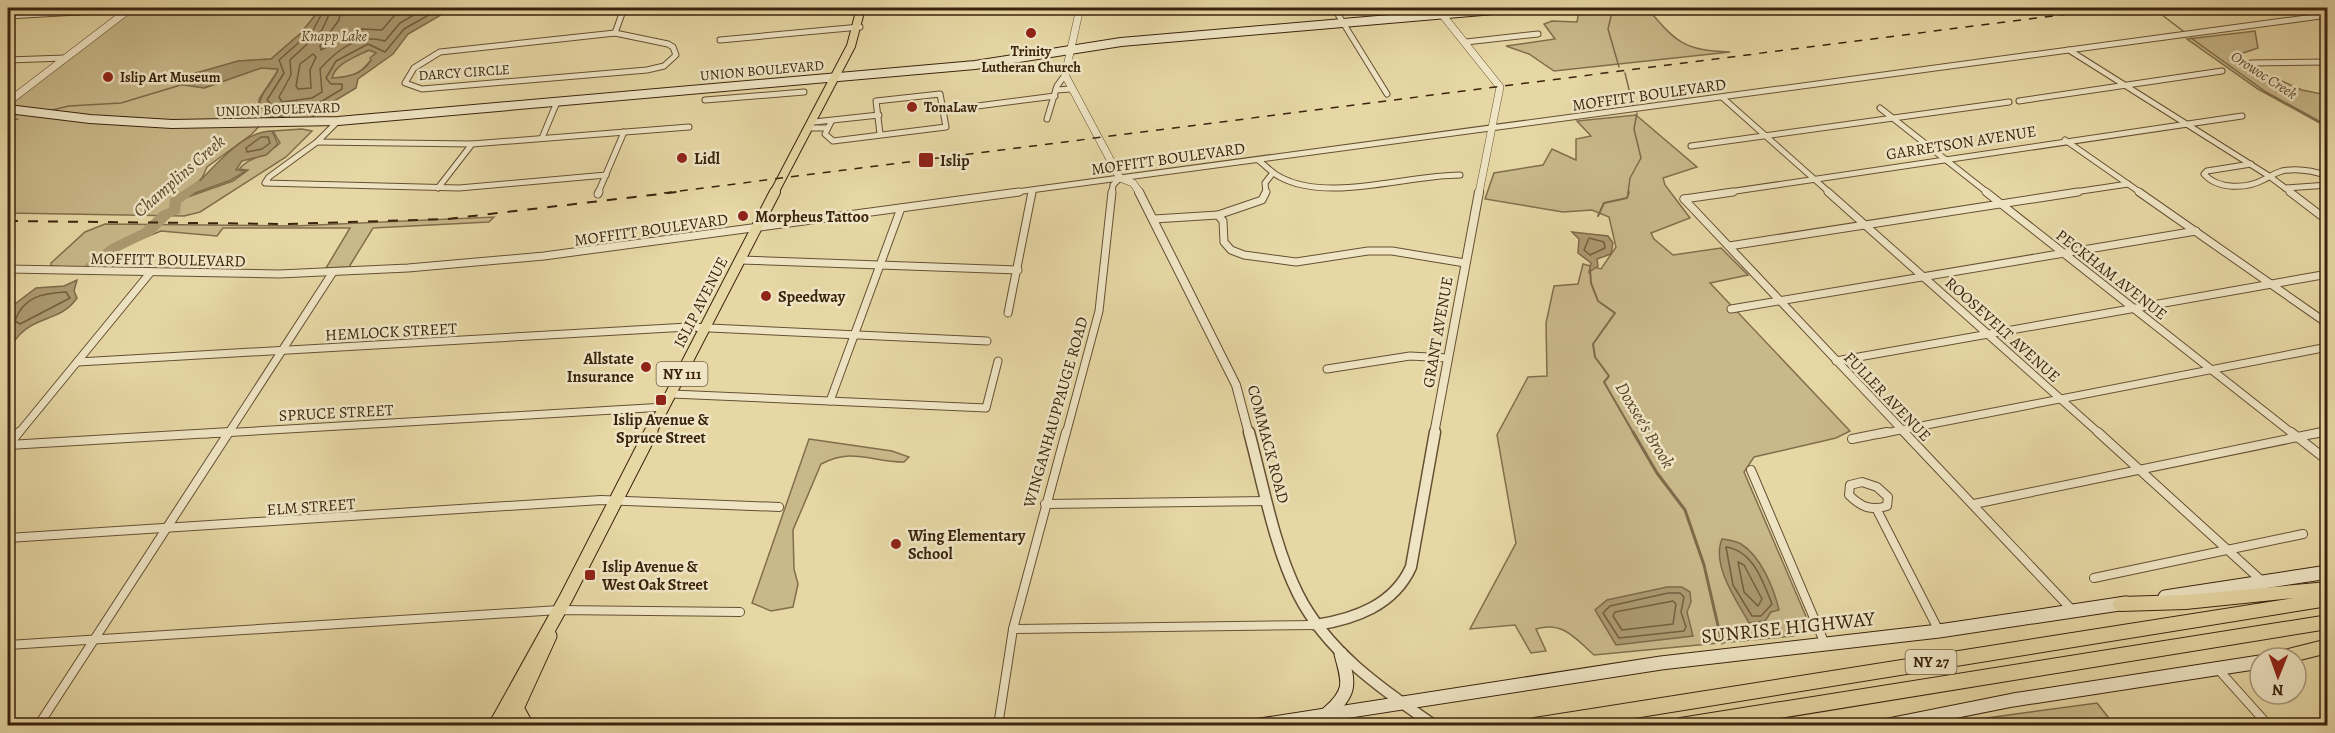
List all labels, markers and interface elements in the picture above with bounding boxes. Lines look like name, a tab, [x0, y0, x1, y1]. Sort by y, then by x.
water label: Knapp Lake	[301, 26, 368, 46]
marker: Trinity Lutheran Church	[1024, 26, 1038, 40]
place label: Trinity Lutheran Church	[981, 42, 1081, 77]
water label: Orowoc Creek	[2227, 46, 2301, 104]
street label: UNION BOULEVARD	[699, 56, 825, 85]
street label: DARCY CIRCLE	[418, 60, 510, 85]
place label: Islip Art Museum	[120, 68, 221, 87]
marker: Islip Art Museum	[101, 70, 115, 84]
street label: MOFFITT BOULEVARD	[1571, 73, 1728, 117]
street label: UNION BOULEVARD	[216, 98, 341, 121]
place label: TonaLaw	[924, 98, 978, 117]
marker: TonaLaw	[905, 100, 919, 114]
street label: GARRETSON AVENUE	[1885, 120, 2038, 166]
water label: Champlins Creek	[128, 129, 230, 223]
street label: MOFFITT BOULEVARD	[1090, 137, 1247, 181]
place label: Lidl	[694, 148, 721, 170]
place label: Islip	[940, 150, 970, 172]
marker: Lidl	[675, 151, 689, 165]
marker: Islip	[917, 151, 935, 169]
place label: Morpheus Tattoo	[755, 206, 869, 228]
street label: MOFFITT BOULEVARD	[573, 208, 730, 252]
marker: Morpheus Tattoo	[736, 209, 750, 223]
street label: PECKHAM AVENUE	[2051, 224, 2172, 325]
street label: MOFFITT BOULEVARD	[90, 248, 246, 272]
street label: ISLIP AVENUE	[668, 253, 733, 352]
street label: ROOSEVELT AVENUE	[1940, 272, 2065, 387]
street label: GRANT AVENUE	[1417, 275, 1459, 390]
place label: Speedway	[778, 286, 846, 308]
marker: Speedway	[759, 289, 773, 303]
street label: WINGANHAUPPAUGE ROAD	[1018, 314, 1094, 511]
street label: HEMLOCK STREET	[324, 318, 458, 346]
street label: FULLER AVENUE	[1839, 347, 1936, 446]
place label: Allstate Insurance	[567, 348, 634, 388]
marker: Allstate Insurance	[639, 360, 653, 374]
road number: NY 111	[656, 362, 708, 386]
water label: Doxsee's Brook	[1610, 377, 1680, 473]
street label: COMMACK ROAD	[1242, 383, 1294, 506]
marker: Islip Avenue & Spruce Street	[654, 393, 668, 407]
street label: SPRUCE STREET	[278, 399, 394, 427]
place label: Islip Avenue & Spruce Street	[613, 409, 710, 449]
street label: ELM STREET	[266, 493, 356, 521]
place label: Wing Elementary School	[907, 525, 1026, 565]
marker: Wing Elementary School	[889, 537, 903, 551]
place label: Islip Avenue & West Oak Street	[601, 556, 709, 596]
marker: Islip Avenue & West Oak Street	[583, 568, 597, 582]
street label: SUNRISE HIGHWAY	[1700, 605, 1878, 650]
north arrow	[2248, 646, 2308, 706]
road number: NY 27	[1906, 650, 1956, 674]
text: N	[2271, 679, 2284, 701]

